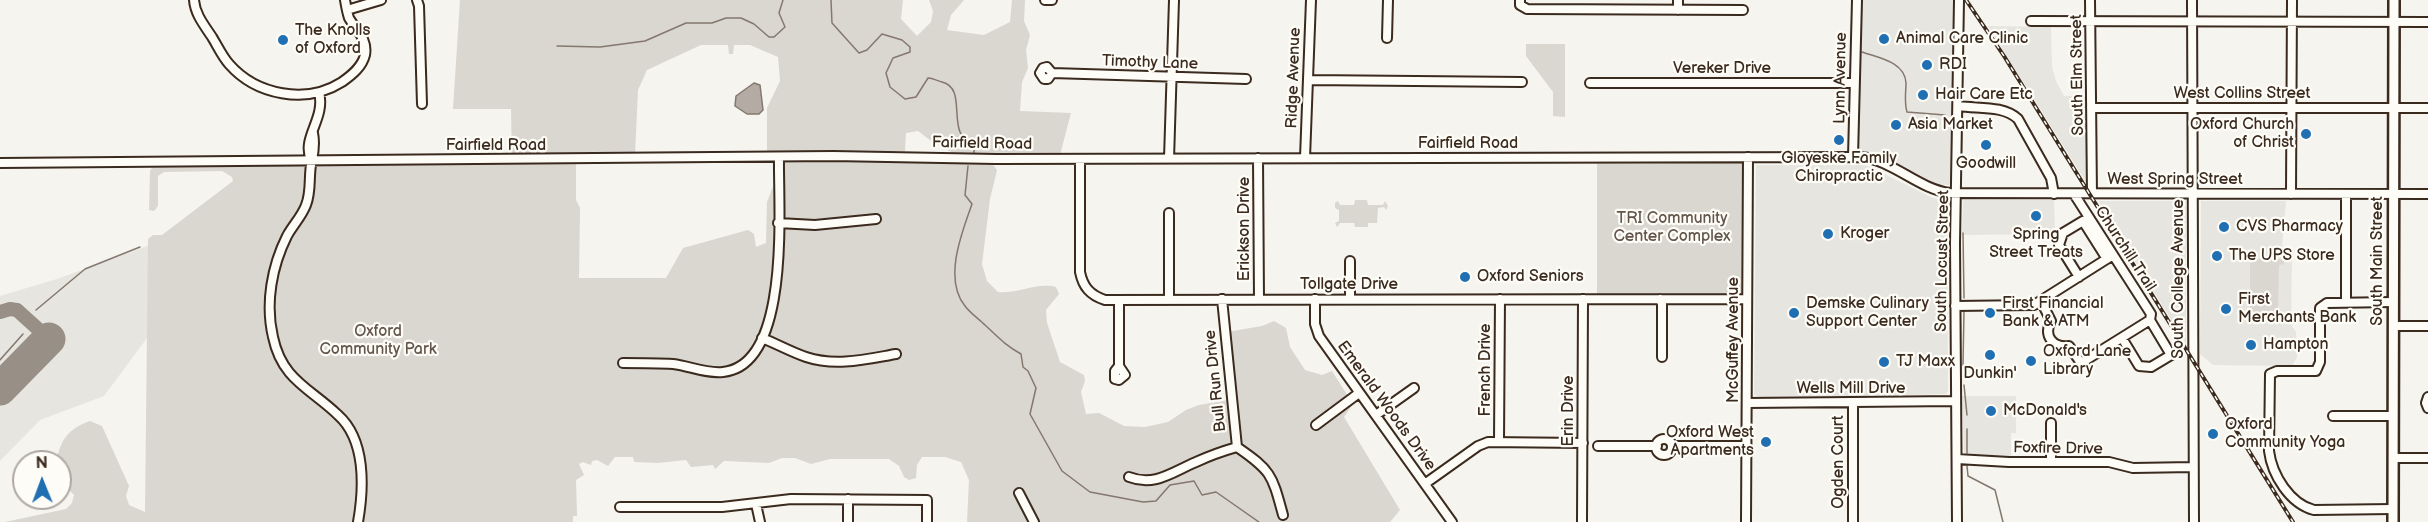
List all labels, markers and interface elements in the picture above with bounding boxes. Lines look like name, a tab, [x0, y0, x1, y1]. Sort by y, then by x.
street label: South Elm Street	[2067, 14, 2089, 136]
place label: The Knolls of Oxford	[295, 21, 370, 59]
street label: Ridge Avenue	[1283, 27, 1305, 129]
place label: Animal Care Clinic	[1896, 29, 2028, 49]
street label: Lynn Avenue	[1831, 32, 1851, 124]
marker: Animal Care Clinic	[1877, 32, 1891, 46]
marker: The Knolls of Oxford	[276, 33, 290, 47]
street label: Timothy Lane	[1101, 52, 1199, 74]
place label: RDI	[1939, 55, 1967, 75]
marker: RDI	[1920, 58, 1934, 72]
street label: Vereker Drive	[1673, 59, 1771, 79]
street label: West Collins Street	[2174, 84, 2310, 104]
place label: Hair Care Etc	[1935, 85, 2033, 105]
marker: Hair Care Etc	[1916, 88, 1930, 102]
place label: Asia Market	[1908, 115, 1993, 135]
place label: Oxford Church of Christ	[2190, 115, 2294, 153]
marker: Asia Market	[1889, 118, 1903, 132]
marker: Oxford Church of Christ	[2299, 127, 2313, 141]
marker: Gloyeske Family Chiropractic	[1832, 133, 1846, 147]
street label: Fairfield Road	[932, 134, 1032, 154]
street label: Fairfield Road	[1418, 134, 1518, 154]
street label: Fairfield Road	[446, 136, 546, 156]
marker: Goodwill	[1979, 138, 1993, 152]
place label: Gloyeske Family Chiropractic	[1781, 149, 1897, 187]
place label: Goodwill	[1956, 154, 2016, 174]
street label: West Spring Street	[2107, 170, 2243, 190]
street label: Erickson Drive	[1235, 177, 1255, 281]
street label: South Locust Street	[1932, 190, 1954, 332]
street label: South Main Street	[2368, 196, 2388, 326]
street label: South College Avenue	[2169, 199, 2189, 359]
street label: Churchill Trail	[2090, 203, 2160, 295]
park label: TRI Community Center Complex	[1613, 209, 1731, 247]
marker: Spring Street Treats	[2029, 209, 2043, 223]
place label: CVS Pharmacy	[2236, 217, 2343, 237]
marker: CVS Pharmacy	[2217, 220, 2231, 234]
place label: Kroger	[1840, 224, 1889, 244]
place label: Spring Street Treats	[1989, 225, 2083, 263]
marker: Kroger	[1821, 227, 1835, 241]
place label: The UPS Store	[2229, 246, 2335, 266]
marker: The UPS Store	[2210, 249, 2224, 263]
place label: Oxford Seniors	[1477, 267, 1584, 287]
marker: Oxford Seniors	[1458, 270, 1472, 284]
street label: Tollgate Drive	[1300, 275, 1398, 295]
street label: McGuffey Avenue	[1724, 277, 1744, 403]
place label: First Merchants Bank	[2238, 290, 2356, 328]
place label: Demske Culinary Support Center	[1806, 294, 1929, 332]
place label: First Financial Bank & ATM	[2002, 294, 2103, 332]
marker: First Merchants Bank	[2219, 302, 2233, 316]
marker: Demske Culinary Support Center	[1787, 306, 1801, 320]
marker: First Financial Bank & ATM	[1983, 306, 1997, 320]
park label: Oxford Community Park	[319, 322, 437, 360]
street label: French Drive	[1476, 324, 1496, 416]
street label: Bull Run Drive	[1201, 329, 1231, 433]
place label: Hampton	[2263, 335, 2329, 355]
street label: Emerald Woods Drive	[1333, 337, 1439, 475]
marker: Hampton	[2244, 338, 2258, 352]
place label: Oxford Lane Library	[2043, 342, 2131, 380]
marker: Dunkin'	[1983, 348, 1997, 362]
place label: TJ Maxx	[1896, 352, 1955, 372]
marker: Oxford Lane Library	[2024, 354, 2038, 368]
marker: TJ Maxx	[1877, 355, 1891, 369]
place label: Dunkin'	[1963, 364, 2017, 384]
street label: Erin Drive	[1559, 375, 1579, 447]
street label: Wells Mill Drive	[1796, 379, 1906, 399]
place label: McDonald's	[2003, 401, 2087, 421]
marker: McDonald's	[1984, 404, 1998, 418]
street label: Ogden Court	[1829, 415, 1849, 509]
place label: Oxford Community Yoga	[2225, 415, 2345, 453]
place label: Oxford West Apartments	[1666, 423, 1754, 461]
marker: Oxford Community Yoga	[2206, 427, 2220, 441]
marker: Oxford West Apartments	[1759, 435, 1773, 449]
street label: Foxfire Drive	[2013, 439, 2103, 459]
north arrow	[12, 450, 72, 510]
text: N	[36, 454, 48, 473]

